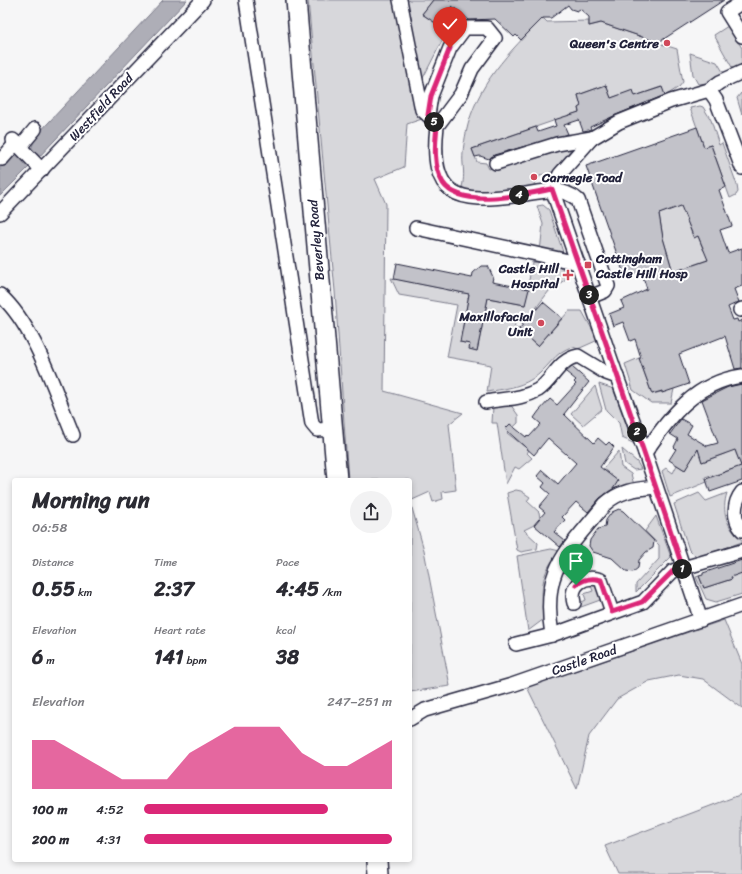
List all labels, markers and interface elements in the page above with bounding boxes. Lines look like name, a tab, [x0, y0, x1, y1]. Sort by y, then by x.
pin	[433, 7.0, 467, 48]
icon: check	[439, 13, 461, 35]
place label: Queen's Centre	[569, 32, 659, 55]
marker: Queen's Centre	[662, 38, 672, 48]
street label: Westfield Road	[63, 67, 140, 146]
pin: 5	[424, 112, 444, 132]
text: 5	[431, 112, 437, 131]
place label: Carnegie Toad	[541, 166, 623, 189]
marker: Carnegie Toad	[529, 172, 539, 182]
pin: 4	[509, 185, 529, 205]
text: 4	[516, 185, 522, 204]
street label: Beverley Road	[301, 198, 331, 281]
place label: Cottingham Castle Hill Hosp	[595, 247, 688, 285]
place label: Castle Hill Hospital	[498, 257, 560, 295]
marker: Cottingham Castle Hill Hosp	[583, 260, 593, 270]
marker: Castle Hill Hospital	[562, 269, 574, 281]
pin: 3	[579, 285, 599, 305]
text: 3	[586, 285, 592, 304]
place label: Maxillofacial Unit	[458, 305, 534, 343]
marker: Maxillofacial Unit	[536, 318, 546, 328]
pin: 2	[627, 422, 647, 442]
text: 2	[634, 422, 640, 441]
text: Morning run	[32, 481, 150, 520]
button: share	[350, 491, 392, 533]
text: 06:58	[32, 516, 67, 539]
pin	[559, 544, 593, 585]
icon: arrive	[565, 550, 587, 572]
text: Distance	[32, 553, 74, 572]
text: Time	[154, 553, 177, 572]
text: Pace	[276, 553, 299, 572]
pin: 1	[672, 559, 692, 579]
text: 1	[680, 559, 684, 578]
text: 0.55	[32, 572, 75, 607]
text: 2:37	[154, 572, 194, 607]
text: 4:45	[276, 572, 319, 607]
text: km	[75, 583, 92, 602]
text: /km	[319, 583, 342, 602]
text: Elevation	[32, 621, 77, 640]
text: Heart rate	[154, 621, 206, 640]
text: kcal	[276, 621, 296, 640]
street label: Castle Road	[548, 638, 621, 682]
text: 6	[32, 640, 43, 675]
text: 141	[154, 640, 184, 675]
text: 38	[276, 640, 299, 675]
text: m	[43, 651, 55, 670]
text: bpm	[184, 651, 207, 670]
text: Elevation	[32, 690, 85, 713]
text: 247–251 m	[327, 690, 392, 713]
text: 100 m	[32, 798, 67, 821]
text: 4:52	[96, 798, 124, 821]
text: 200 m	[32, 828, 69, 851]
text: 4:31	[96, 828, 121, 851]

